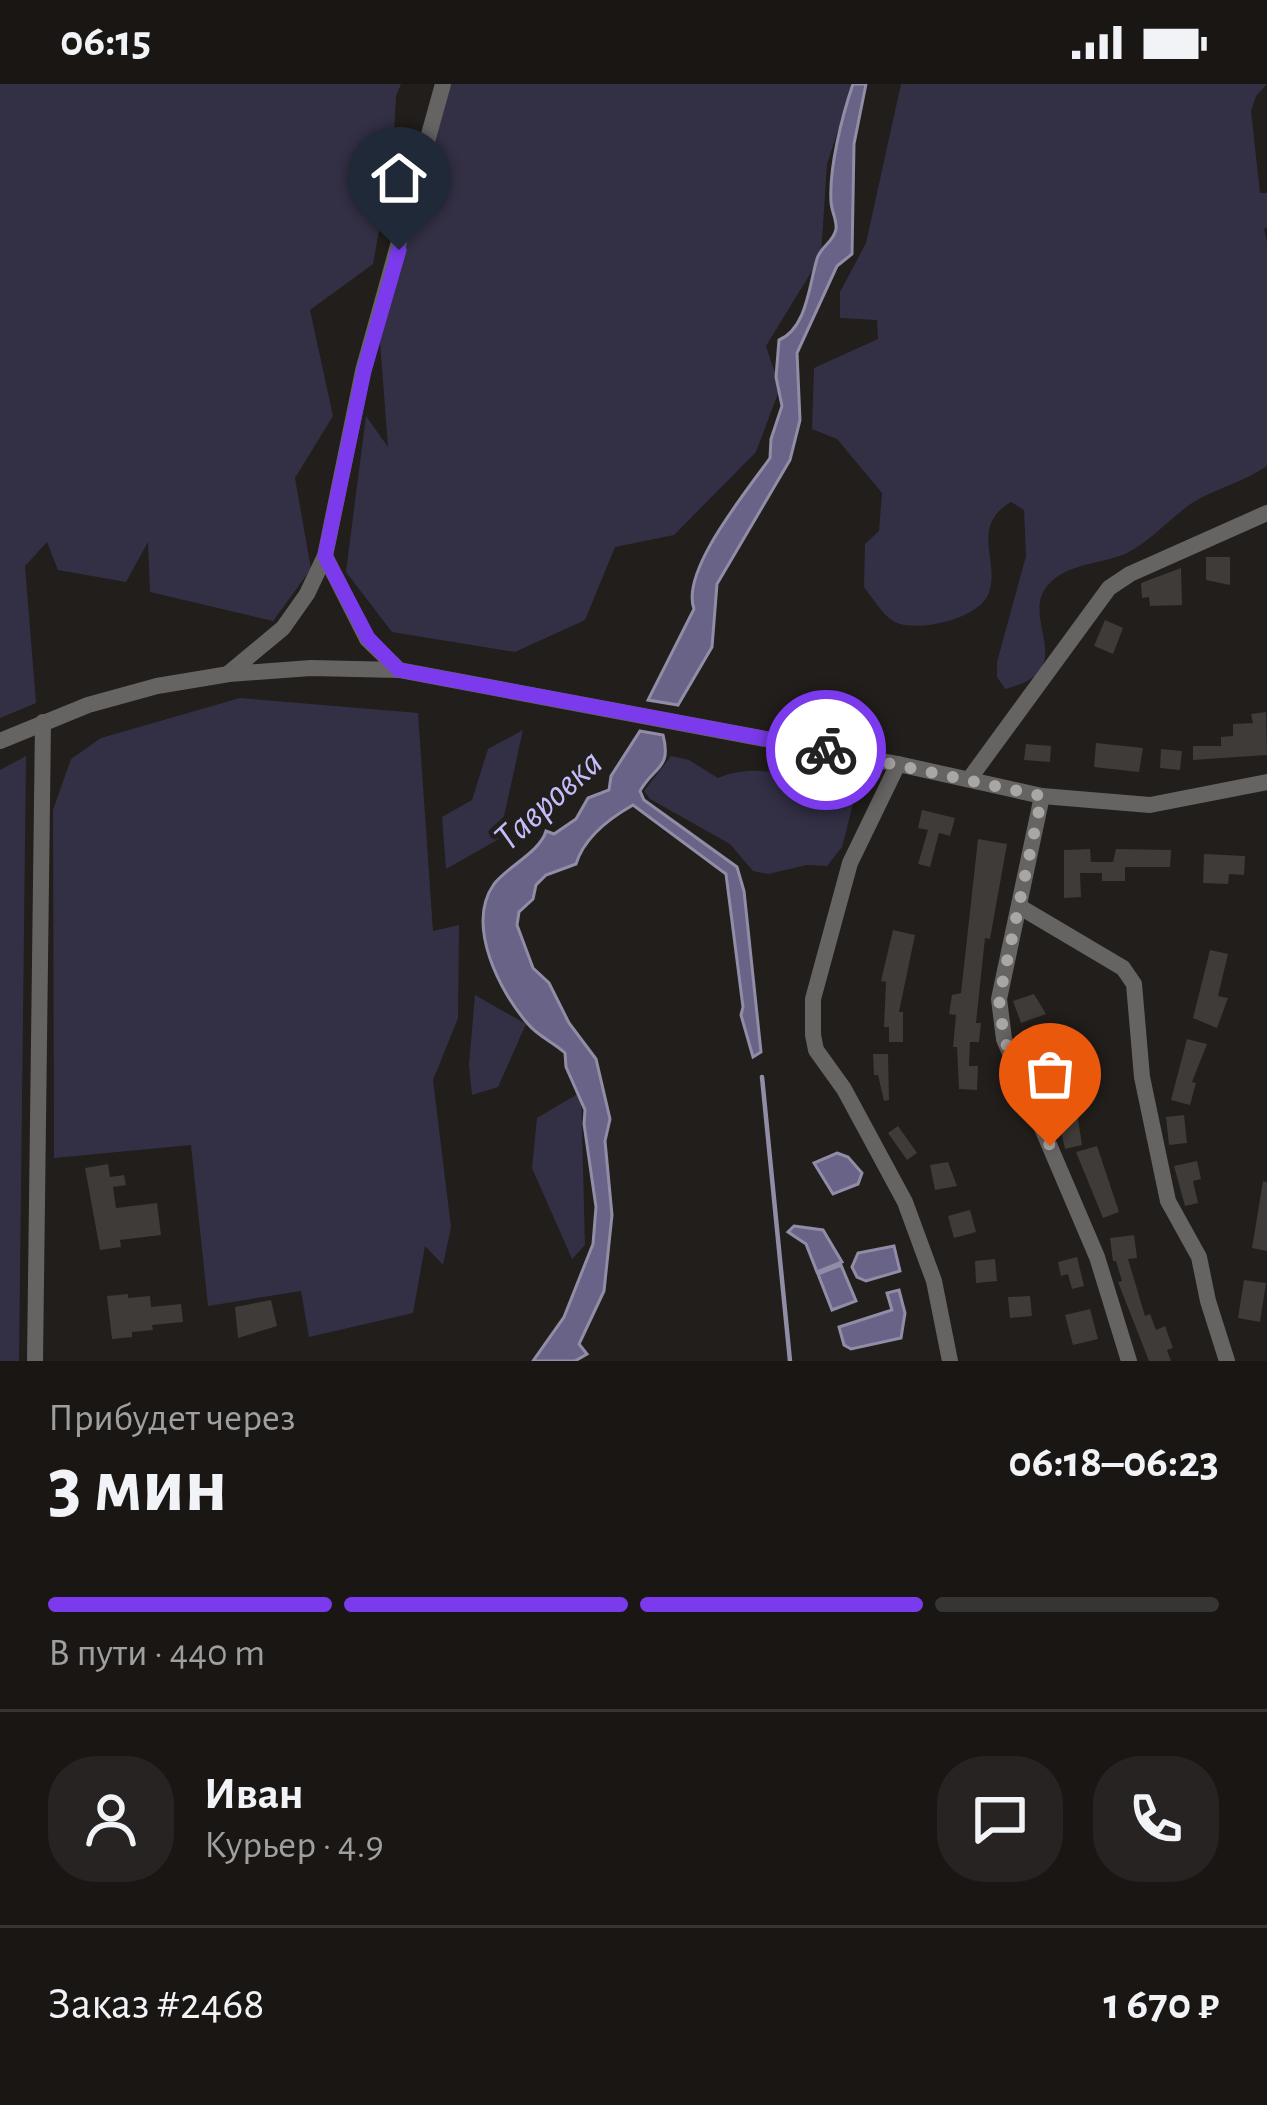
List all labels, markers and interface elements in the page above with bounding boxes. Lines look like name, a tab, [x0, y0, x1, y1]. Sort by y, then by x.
text: 06:15	[60, 19, 151, 64]
pin	[348, 127, 450, 250]
icon: home	[366, 145, 432, 211]
courier	[766, 690, 886, 810]
icon: bike	[793, 717, 859, 783]
water label: Тавровка	[487, 743, 610, 859]
pin	[999, 1023, 1101, 1146]
icon: bag	[1017, 1041, 1083, 1107]
text: Прибудет через	[48, 1399, 295, 1438]
text: 06:18–06:23	[1008, 1440, 1219, 1485]
text: 3 мин	[48, 1448, 227, 1526]
text: В пути · 440 m	[48, 1634, 265, 1673]
button: person	[48, 1756, 174, 1882]
button: chat	[937, 1756, 1063, 1882]
button: phone	[1093, 1756, 1219, 1882]
text: Иван	[204, 1772, 304, 1817]
text: Курьер · 4.9	[204, 1826, 384, 1865]
text: Заказ #2468	[48, 1982, 265, 2027]
text: 1 670 ₽	[1104, 1982, 1219, 2027]

